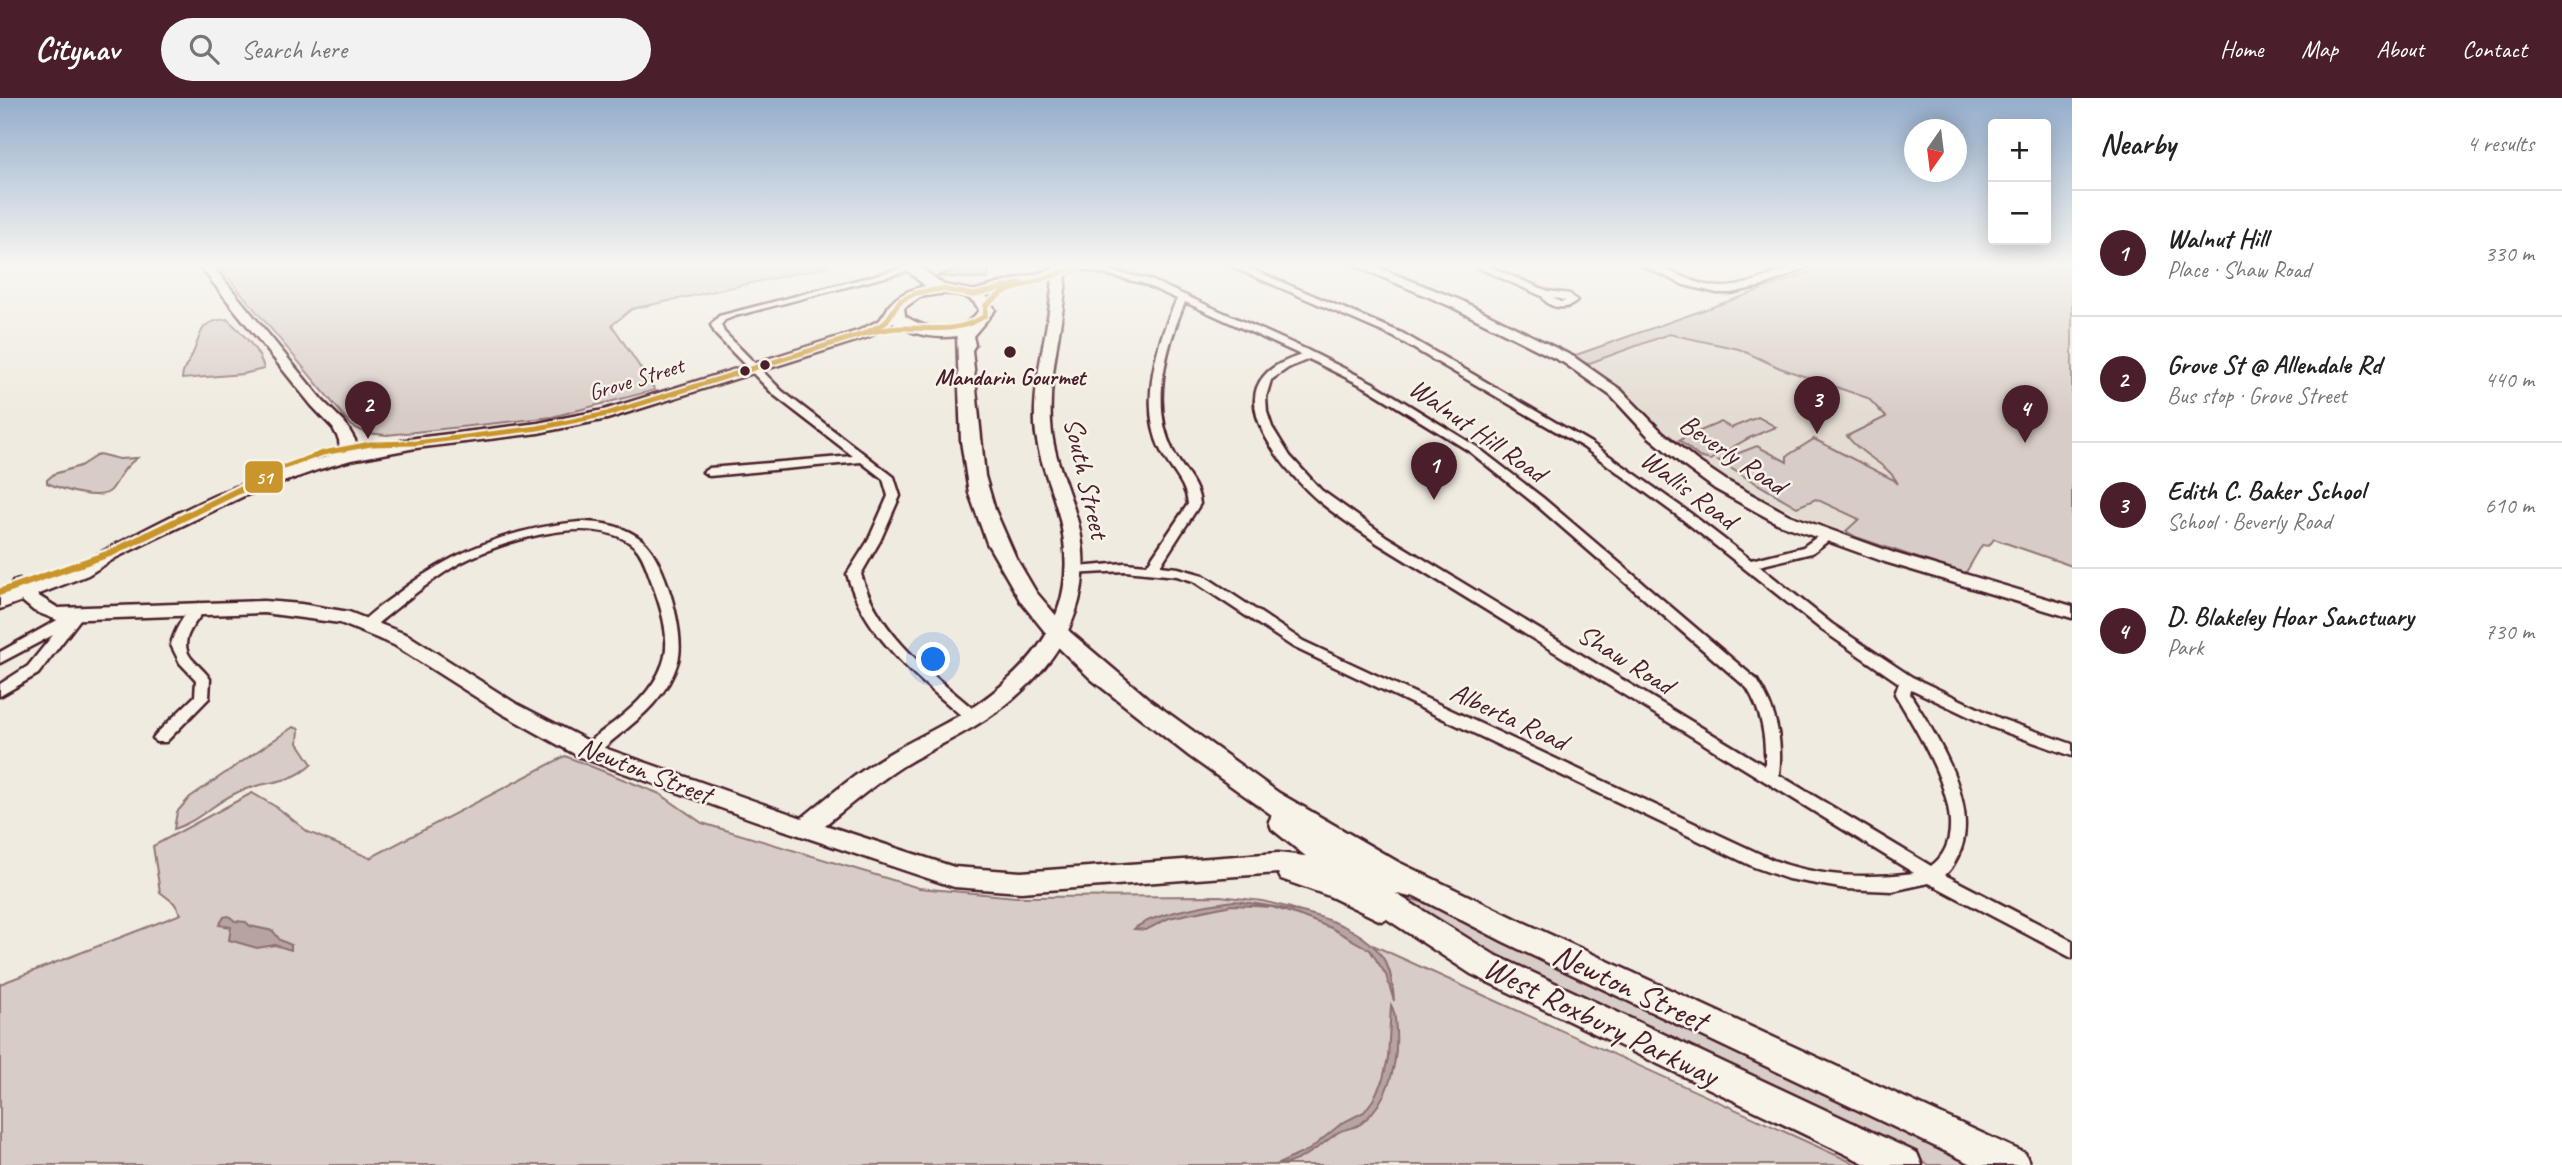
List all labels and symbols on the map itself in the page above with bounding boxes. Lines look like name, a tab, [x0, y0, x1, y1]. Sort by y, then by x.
north arrow	[1904, 119, 1967, 182]
marker: Mandarin Gourmet	[1002, 344, 1018, 360]
street label: Grove Street	[585, 350, 689, 407]
unlabelled marker	[758, 358, 772, 372]
place label: Mandarin Gourmet	[935, 363, 1087, 392]
unlabelled marker	[738, 364, 752, 378]
street label: Walnut Hill Road	[1403, 370, 1557, 492]
pin: 3	[1794, 376, 1840, 434]
pin: 2	[345, 381, 391, 439]
pin: 4	[2002, 385, 2048, 443]
street label: Beverly Road	[1673, 406, 1796, 505]
street label: South Street	[1056, 414, 1118, 544]
pin: 1	[1411, 442, 1457, 500]
street label: Wallis Road	[1634, 442, 1747, 539]
line badge: 51	[244, 460, 284, 494]
text: 51	[256, 466, 275, 490]
street label: Shaw Road	[1571, 616, 1684, 704]
your location	[916, 642, 950, 676]
street label: Alberta Road	[1445, 674, 1577, 760]
street label: Newton Street	[573, 729, 720, 813]
street label: Newton Street	[1546, 933, 1717, 1043]
street label: West Roxbury Parkway	[1477, 946, 1728, 1097]

